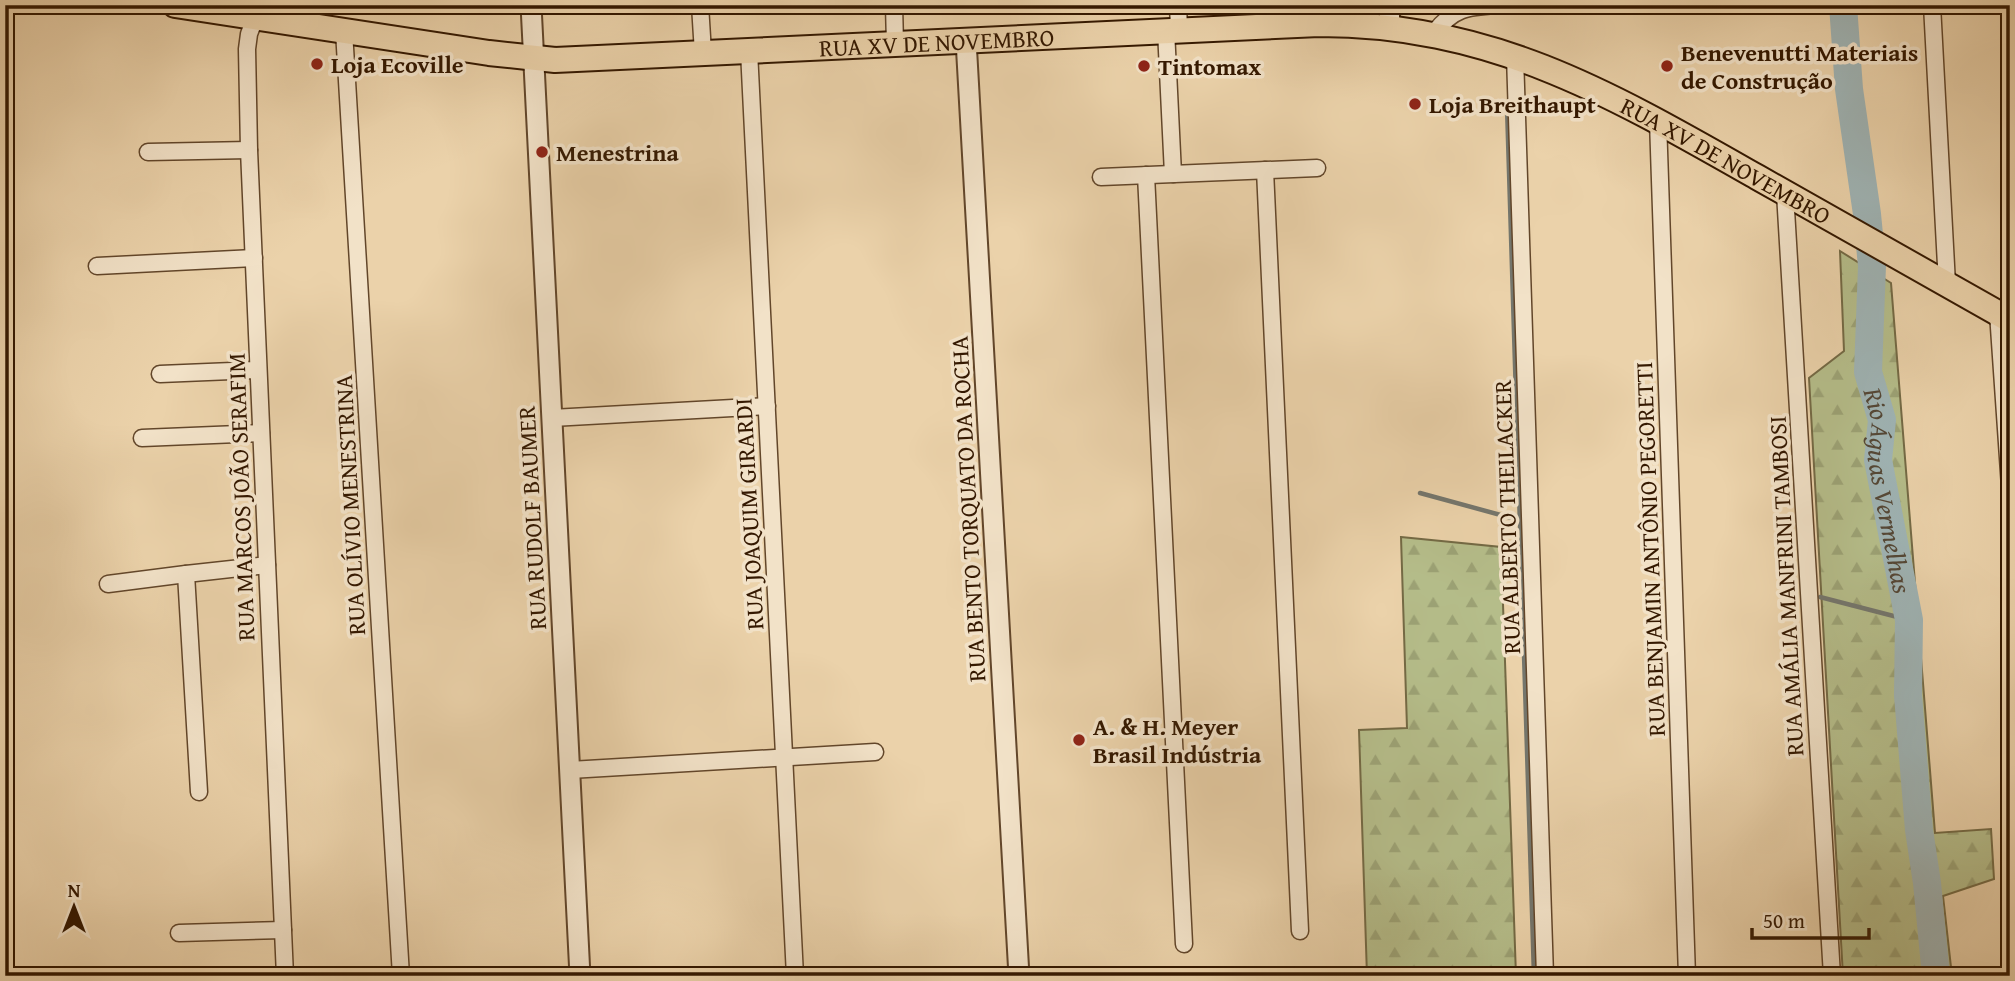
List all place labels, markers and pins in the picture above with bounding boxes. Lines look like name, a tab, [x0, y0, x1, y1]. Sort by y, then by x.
place label: Benevenutti Materiais de Construção	[1681, 35, 1918, 98]
place label: Loja Ecoville	[331, 47, 464, 82]
place label: Tintomax	[1158, 49, 1262, 84]
marker: Loja Ecoville	[309, 56, 325, 72]
marker: Tintomax	[1136, 58, 1152, 74]
marker: Benevenutti Materiais de Construção	[1659, 58, 1675, 74]
place label: Loja Breithaupt	[1429, 87, 1596, 122]
marker: Loja Breithaupt	[1407, 96, 1423, 112]
place label: Menestrina	[556, 135, 679, 170]
marker: Menestrina	[534, 144, 550, 160]
place label: A. & H. Meyer Brasil Indústria	[1093, 709, 1262, 772]
marker: A. & H. Meyer Brasil Indústria	[1071, 732, 1087, 748]

